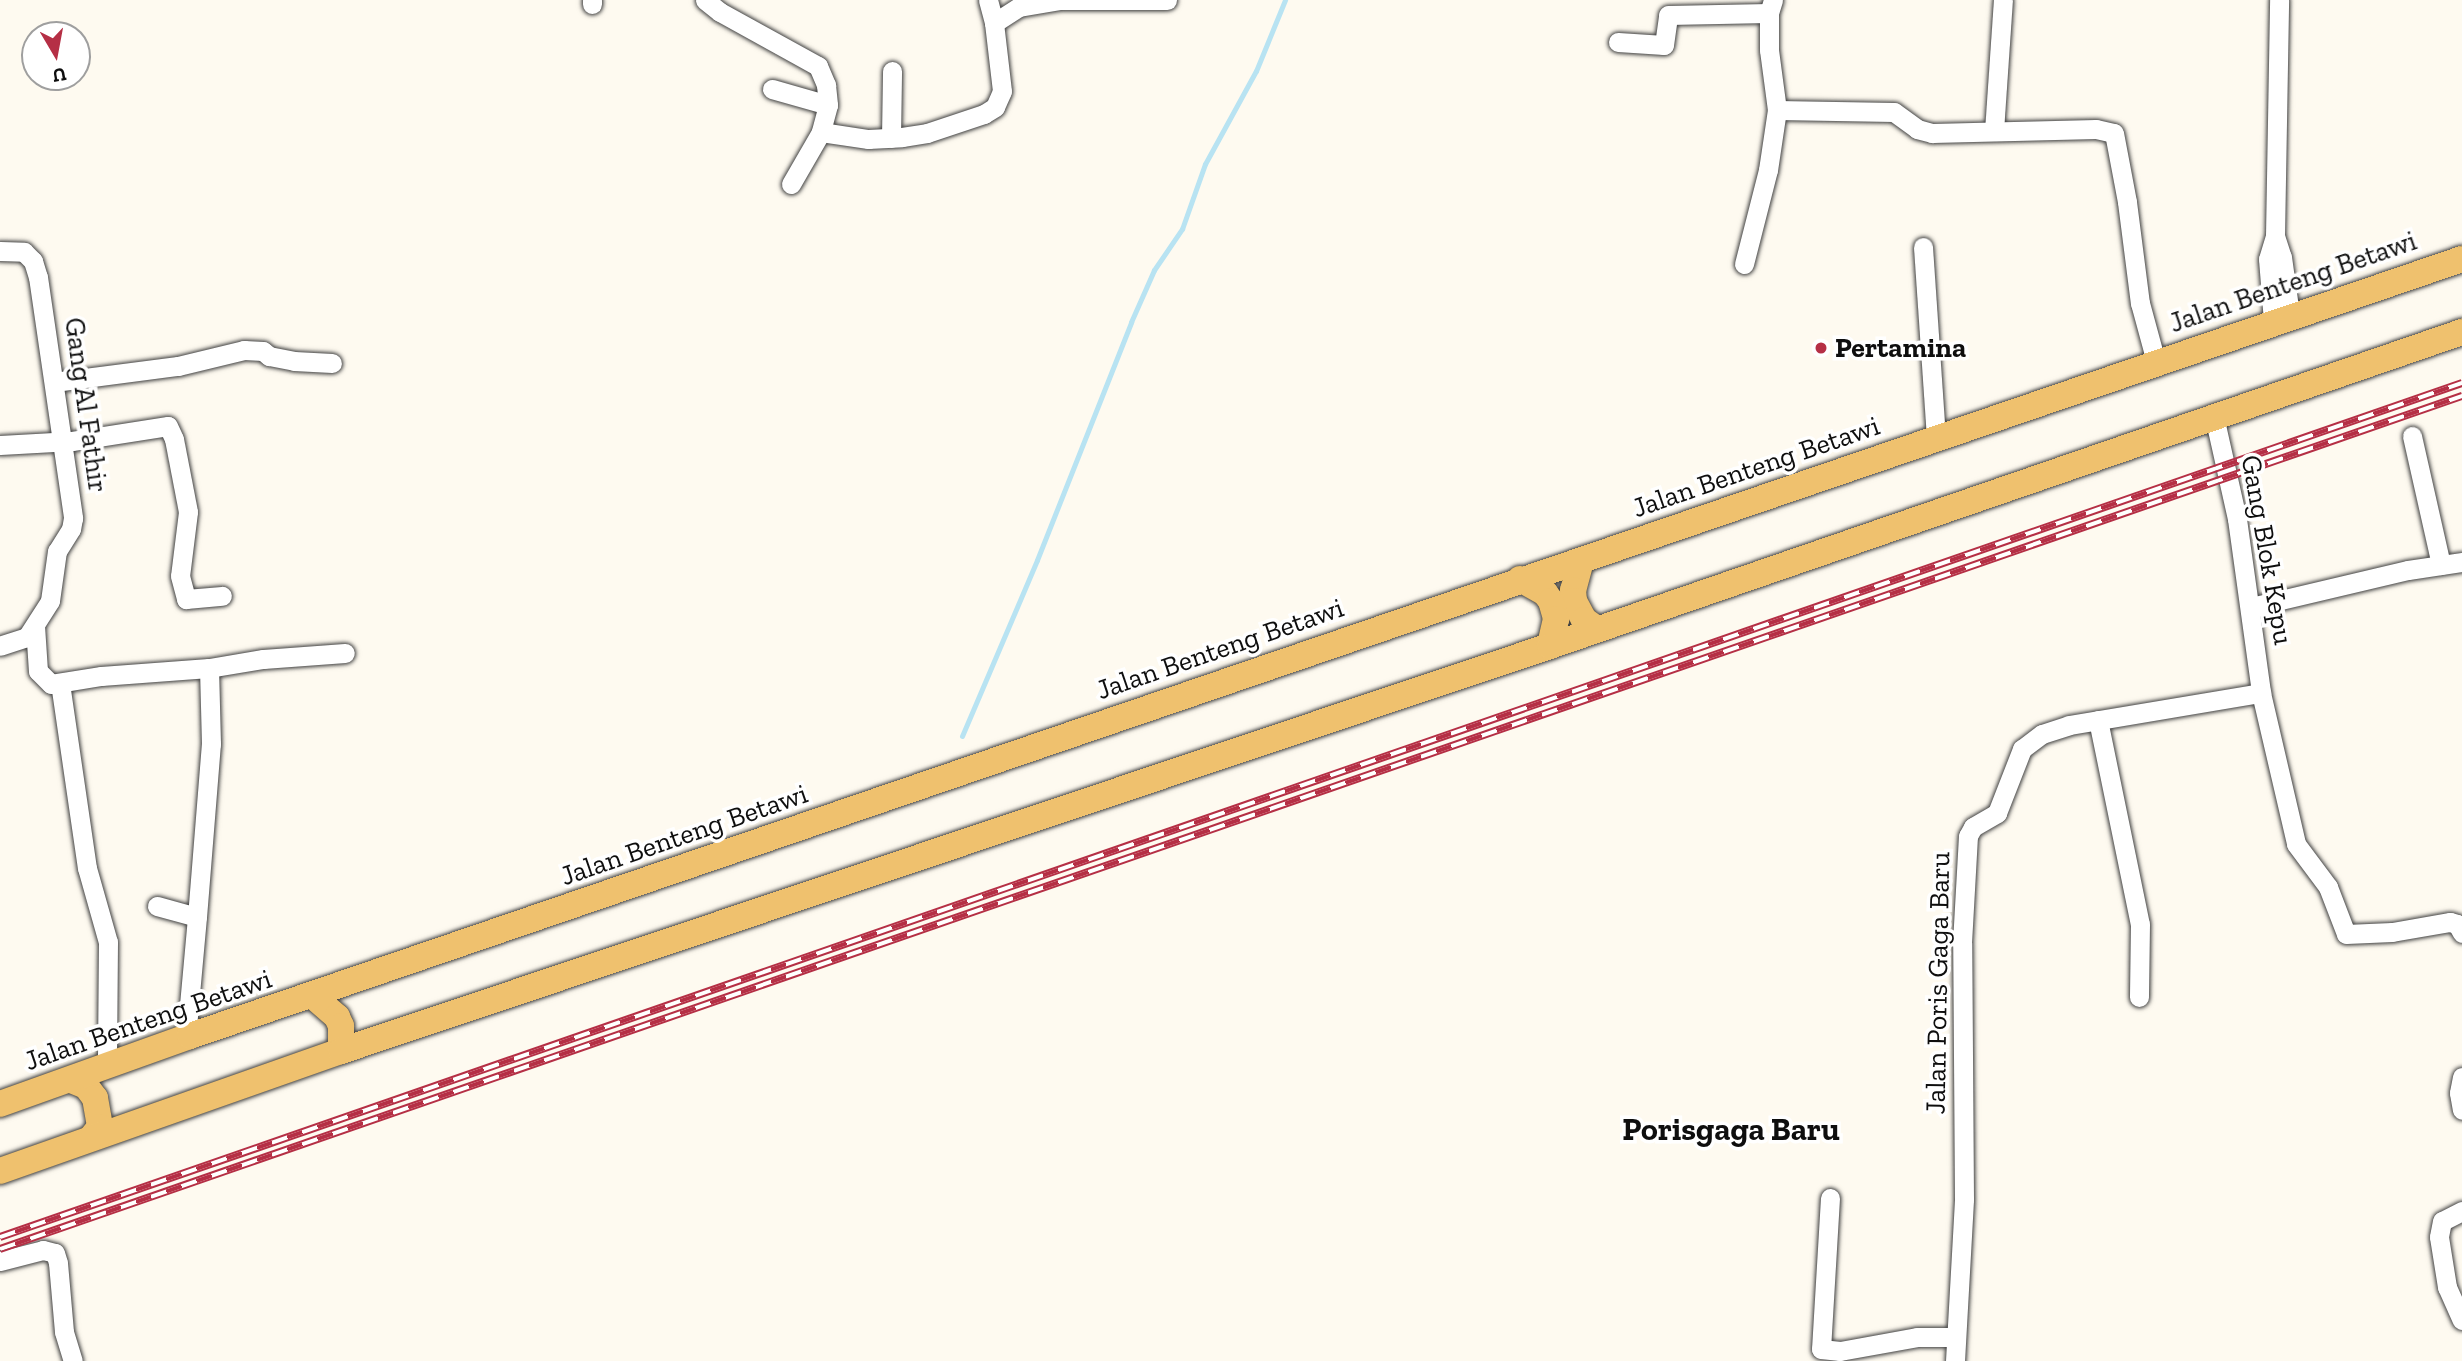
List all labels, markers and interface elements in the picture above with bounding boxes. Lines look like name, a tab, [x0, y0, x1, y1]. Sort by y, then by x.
north arrow	[21, 21, 91, 91]
text: U	[51, 63, 68, 88]
street label: Jalan Benteng Betawi	[2165, 224, 2421, 340]
street label: Gang Al Fathir	[57, 315, 115, 495]
place label: Pertamina	[1835, 331, 1966, 365]
marker: Pertamina	[1813, 340, 1829, 356]
street label: Jalan Benteng Betawi	[1628, 409, 1884, 525]
street label: Gang Blok Kepu	[2234, 453, 2300, 647]
street label: Jalan Benteng Betawi	[1092, 591, 1348, 707]
street label: Jalan Benteng Betawi	[556, 777, 812, 893]
street label: Jalan Poris Gaga Baru	[1919, 851, 1957, 1115]
street label: Jalan Benteng Betawi	[20, 962, 276, 1078]
district label: Porisgaga Baru	[1622, 1110, 1840, 1148]

